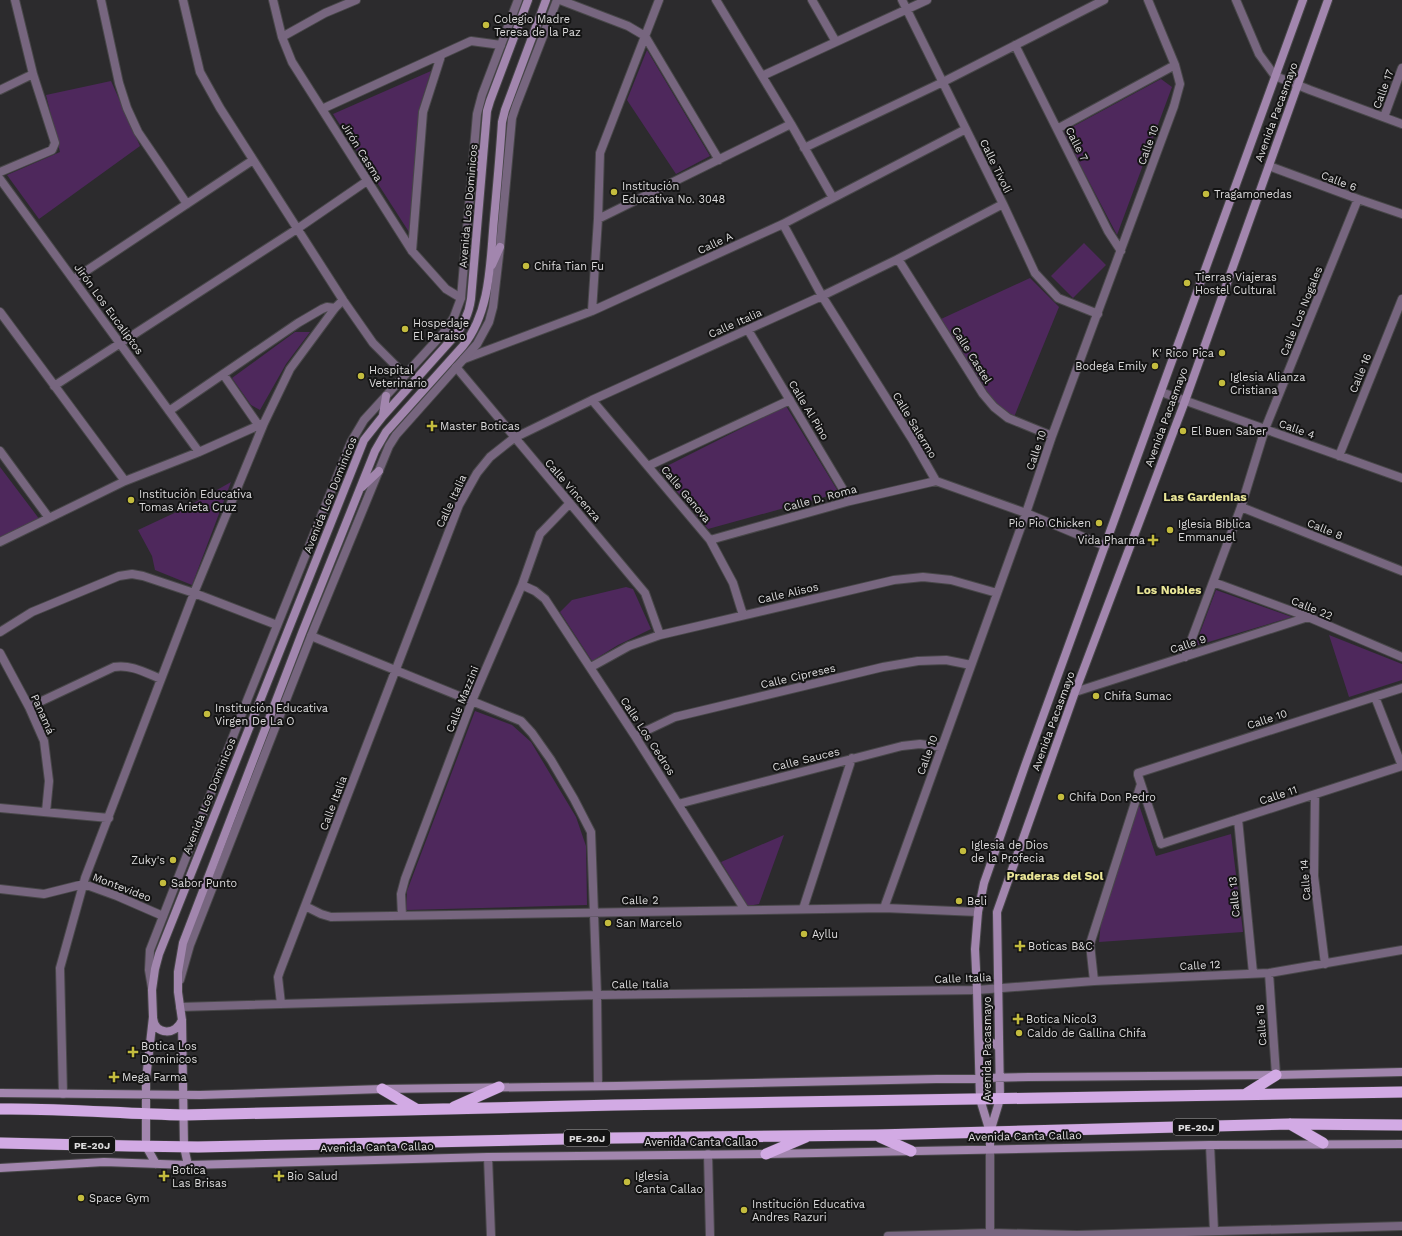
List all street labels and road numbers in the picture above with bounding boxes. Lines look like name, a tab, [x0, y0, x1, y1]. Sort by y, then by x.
street label: Avenida Pacasmayo	[1252, 61, 1301, 164]
street label: Calle 17	[1370, 68, 1397, 111]
street label: Jirón Casma	[338, 120, 385, 184]
street label: Calle 10	[1135, 123, 1162, 167]
street label: Calle 7	[1063, 125, 1091, 163]
street label: Calle Tivoli	[977, 137, 1014, 195]
street label: Avenida Los Dominicos	[457, 143, 480, 268]
street label: Calle 6	[1319, 169, 1359, 194]
street label: Calle A	[696, 230, 735, 257]
street label: Jirón Los Eucaliptos	[71, 261, 146, 357]
street label: Calle Los Nogales	[1278, 264, 1325, 358]
street label: Calle Italia	[706, 306, 764, 341]
street label: Calle Castel	[949, 324, 995, 387]
street label: Calle 16	[1347, 351, 1374, 395]
street label: Avenida Pacasmayo	[1142, 366, 1191, 469]
street label: Calle Al Pino	[786, 378, 831, 442]
street label: Calle Salermo	[890, 390, 939, 461]
street label: Calle 4	[1277, 417, 1317, 442]
street label: Calle 10	[1024, 428, 1049, 472]
street label: Avenida Los Dominicos	[301, 435, 360, 555]
street label: Calle Vincenza	[542, 456, 603, 524]
street label: Calle Genova	[658, 463, 713, 525]
street label: Calle Italia	[433, 473, 469, 530]
street label: Calle D. Roma	[782, 482, 858, 515]
street label: Calle 8	[1305, 516, 1345, 543]
street label: Calle Alisos	[756, 580, 820, 607]
street label: Calle 22	[1289, 594, 1334, 623]
street label: Calle 9	[1168, 632, 1208, 656]
street label: Calle Cipreses	[759, 661, 837, 691]
street label: Calle Mazzini	[443, 664, 482, 734]
street label: Avenida Pacasmayo	[1029, 670, 1078, 773]
street label: Panamá	[28, 692, 57, 736]
street label: Calle Los Cedros	[617, 695, 678, 778]
street label: Calle 10	[1245, 707, 1289, 732]
street label: Calle 10	[914, 733, 941, 777]
street label: Avenida Los Dominicos	[180, 736, 239, 856]
street label: Calle Sauces	[771, 745, 841, 774]
street label: Calle Italia	[317, 774, 350, 832]
street label: Calle 11	[1258, 783, 1299, 808]
street label: Calle 14	[1298, 859, 1313, 901]
street label: Montevideo	[91, 870, 153, 905]
street label: Calle 13	[1226, 876, 1243, 918]
street label: Calle 2	[621, 894, 659, 907]
street label: Calle 12	[1179, 958, 1221, 973]
street label: Calle Italia	[934, 971, 992, 986]
street label: Calle Italia	[611, 978, 669, 991]
street label: Avenida Pacasmayo	[981, 996, 994, 1102]
street label: Calle 18	[1254, 1004, 1269, 1046]
road number: PE-20J	[1173, 1119, 1219, 1135]
street label: Avenida Canta Callao	[968, 1129, 1082, 1144]
road number: PE-20J	[564, 1130, 610, 1146]
street label: Avenida Canta Callao	[644, 1136, 758, 1149]
road number: PE-20J	[69, 1137, 115, 1153]
street label: Avenida Canta Callao	[320, 1140, 434, 1155]

